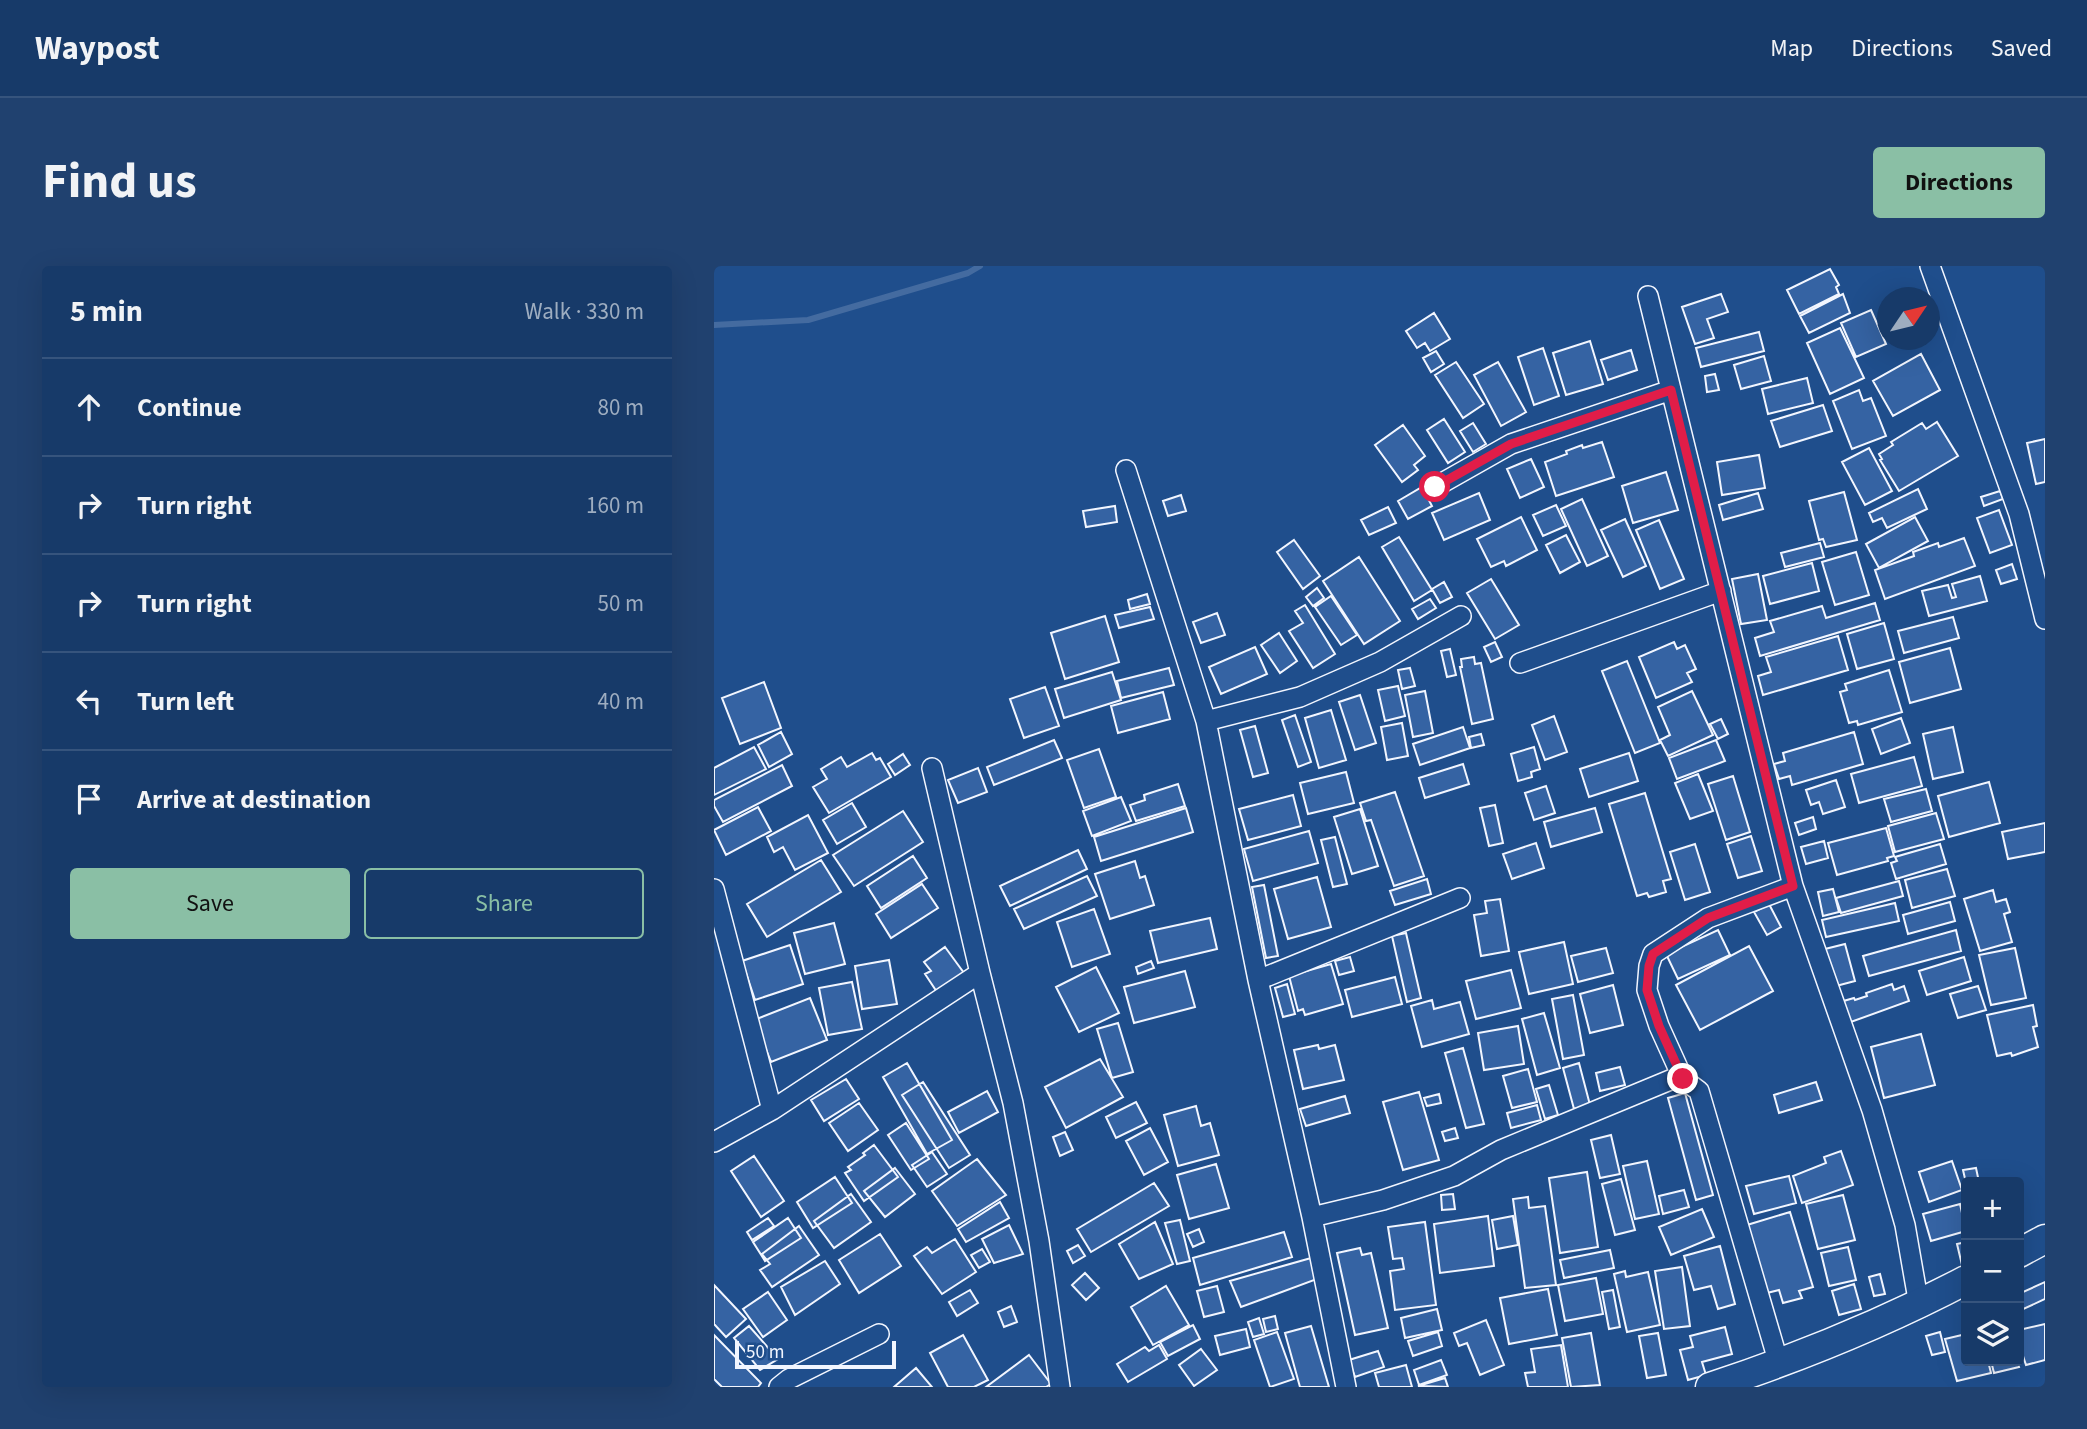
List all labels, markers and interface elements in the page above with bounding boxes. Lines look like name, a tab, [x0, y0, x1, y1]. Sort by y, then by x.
text: Waypost	[35, 25, 160, 72]
text: Map	[1770, 31, 1813, 66]
text: Directions	[1851, 31, 1953, 66]
text: Saved	[1991, 31, 2052, 66]
text: Find us	[42, 147, 197, 217]
button: Directions	[1873, 147, 2045, 218]
north arrow	[1877, 287, 1940, 350]
text: 5 min	[70, 290, 143, 333]
text: Walk · 330 m	[525, 295, 644, 328]
icon: ahead	[70, 388, 108, 426]
text: Continue	[137, 389, 242, 426]
text: 80 m	[597, 391, 644, 424]
route start	[1419, 471, 1450, 502]
icon: right	[70, 486, 108, 524]
text: Turn right	[137, 487, 252, 524]
text: 160 m	[586, 489, 644, 522]
icon: right	[70, 584, 108, 622]
text: Turn right	[137, 585, 252, 622]
text: 50 m	[597, 587, 644, 620]
icon: left	[70, 682, 108, 720]
text: Turn left	[137, 683, 234, 720]
text: 40 m	[597, 685, 644, 718]
icon: arrive	[70, 780, 108, 818]
text: Arrive at destination	[137, 781, 371, 818]
button: Save	[70, 868, 350, 939]
button: Share	[364, 868, 644, 939]
route end	[1667, 1063, 1698, 1094]
map controls	[1961, 1177, 2024, 1366]
button: +	[1961, 1177, 2024, 1240]
button: −	[1961, 1240, 2024, 1303]
button: layers	[1961, 1303, 2024, 1366]
scale bar	[735, 1338, 896, 1370]
text: 50 m	[746, 1339, 784, 1366]

